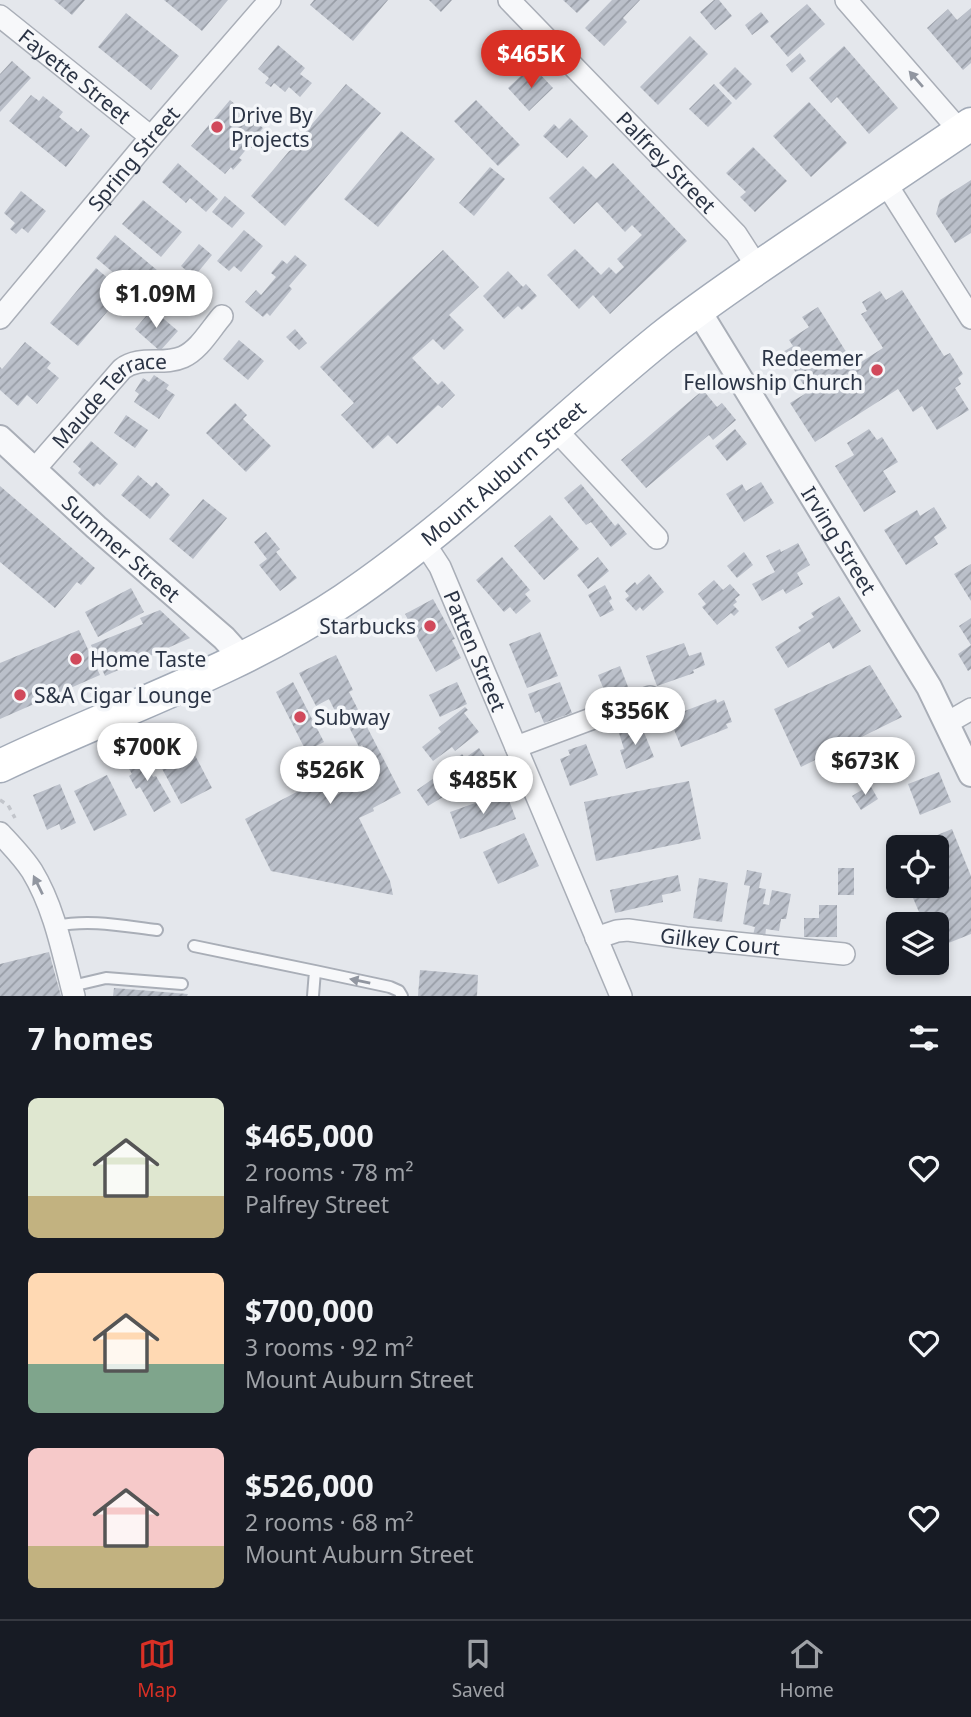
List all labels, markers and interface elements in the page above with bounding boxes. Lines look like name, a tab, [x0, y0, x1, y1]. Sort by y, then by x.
street label: Fayette Street	[13, 22, 137, 130]
pin: $465K	[482, 31, 580, 90]
text: $465K	[497, 37, 565, 69]
one-way arrow	[908, 71, 924, 88]
street label: Spring Street	[81, 100, 186, 217]
place label: Drive By Projects	[231, 101, 313, 153]
street label: Palfrey Street	[610, 105, 723, 220]
marker: Drive By Projects	[209, 119, 225, 135]
pin: $1.09M	[99, 270, 213, 330]
text: $1.09M	[116, 277, 196, 309]
place label: Redeemer Fellowship Church	[683, 344, 863, 396]
street label: Maude Terrace	[46, 347, 167, 454]
marker: Redeemer Fellowship Church	[869, 362, 885, 378]
street label: Mount Auburn Street	[415, 394, 592, 552]
street label: Irving Street	[795, 481, 883, 600]
street label: Summer Street	[56, 489, 187, 608]
street label: Patten Street	[437, 586, 513, 716]
place label: Starbucks	[319, 612, 416, 640]
marker: Starbucks	[422, 618, 438, 634]
place label: Home Taste	[90, 645, 206, 673]
marker: Home Taste	[68, 651, 84, 667]
place label: S&A Cigar Lounge	[34, 681, 212, 709]
marker: S&A Cigar Lounge	[12, 687, 28, 703]
pin: $356K	[586, 688, 684, 747]
text: $356K	[601, 694, 669, 726]
place label: Subway	[314, 703, 390, 731]
marker: Subway	[292, 709, 308, 725]
pin: $700K	[98, 724, 196, 783]
text: $700K	[113, 730, 181, 762]
pin: $673K	[816, 738, 914, 797]
text: $673K	[831, 744, 899, 776]
pin: $526K	[281, 746, 379, 806]
text: $526K	[296, 753, 364, 785]
pin: $485K	[434, 756, 532, 816]
text: $485K	[449, 763, 517, 795]
map controls	[886, 835, 949, 975]
button: locate	[886, 835, 949, 898]
one-way arrow	[33, 875, 44, 895]
button: layers	[886, 912, 949, 975]
street label: Gilkey Court	[658, 921, 782, 961]
one-way arrow	[349, 975, 371, 986]
text: 7 homes	[28, 1018, 153, 1059]
icon: filters	[905, 1019, 943, 1057]
text: $465,000	[245, 1115, 374, 1156]
icon: home	[84, 1126, 168, 1210]
icon: heart	[905, 1149, 943, 1187]
text: 2 rooms · 78 m²	[245, 1156, 414, 1188]
text: Palfrey Street	[245, 1188, 389, 1220]
text: $700,000	[245, 1290, 374, 1331]
icon: home	[84, 1301, 168, 1385]
icon: heart	[905, 1324, 943, 1362]
text: 3 rooms · 92 m²	[245, 1331, 414, 1363]
text: Mount Auburn Street	[245, 1363, 474, 1395]
text: $526,000	[245, 1465, 374, 1506]
icon: home	[84, 1476, 168, 1560]
icon: heart	[905, 1499, 943, 1537]
text: 2 rooms · 68 m²	[245, 1506, 414, 1538]
text: Mount Auburn Street	[245, 1538, 474, 1570]
tab: Map	[137, 1635, 177, 1703]
tab: Saved	[452, 1635, 505, 1703]
tab: Home	[780, 1635, 834, 1703]

